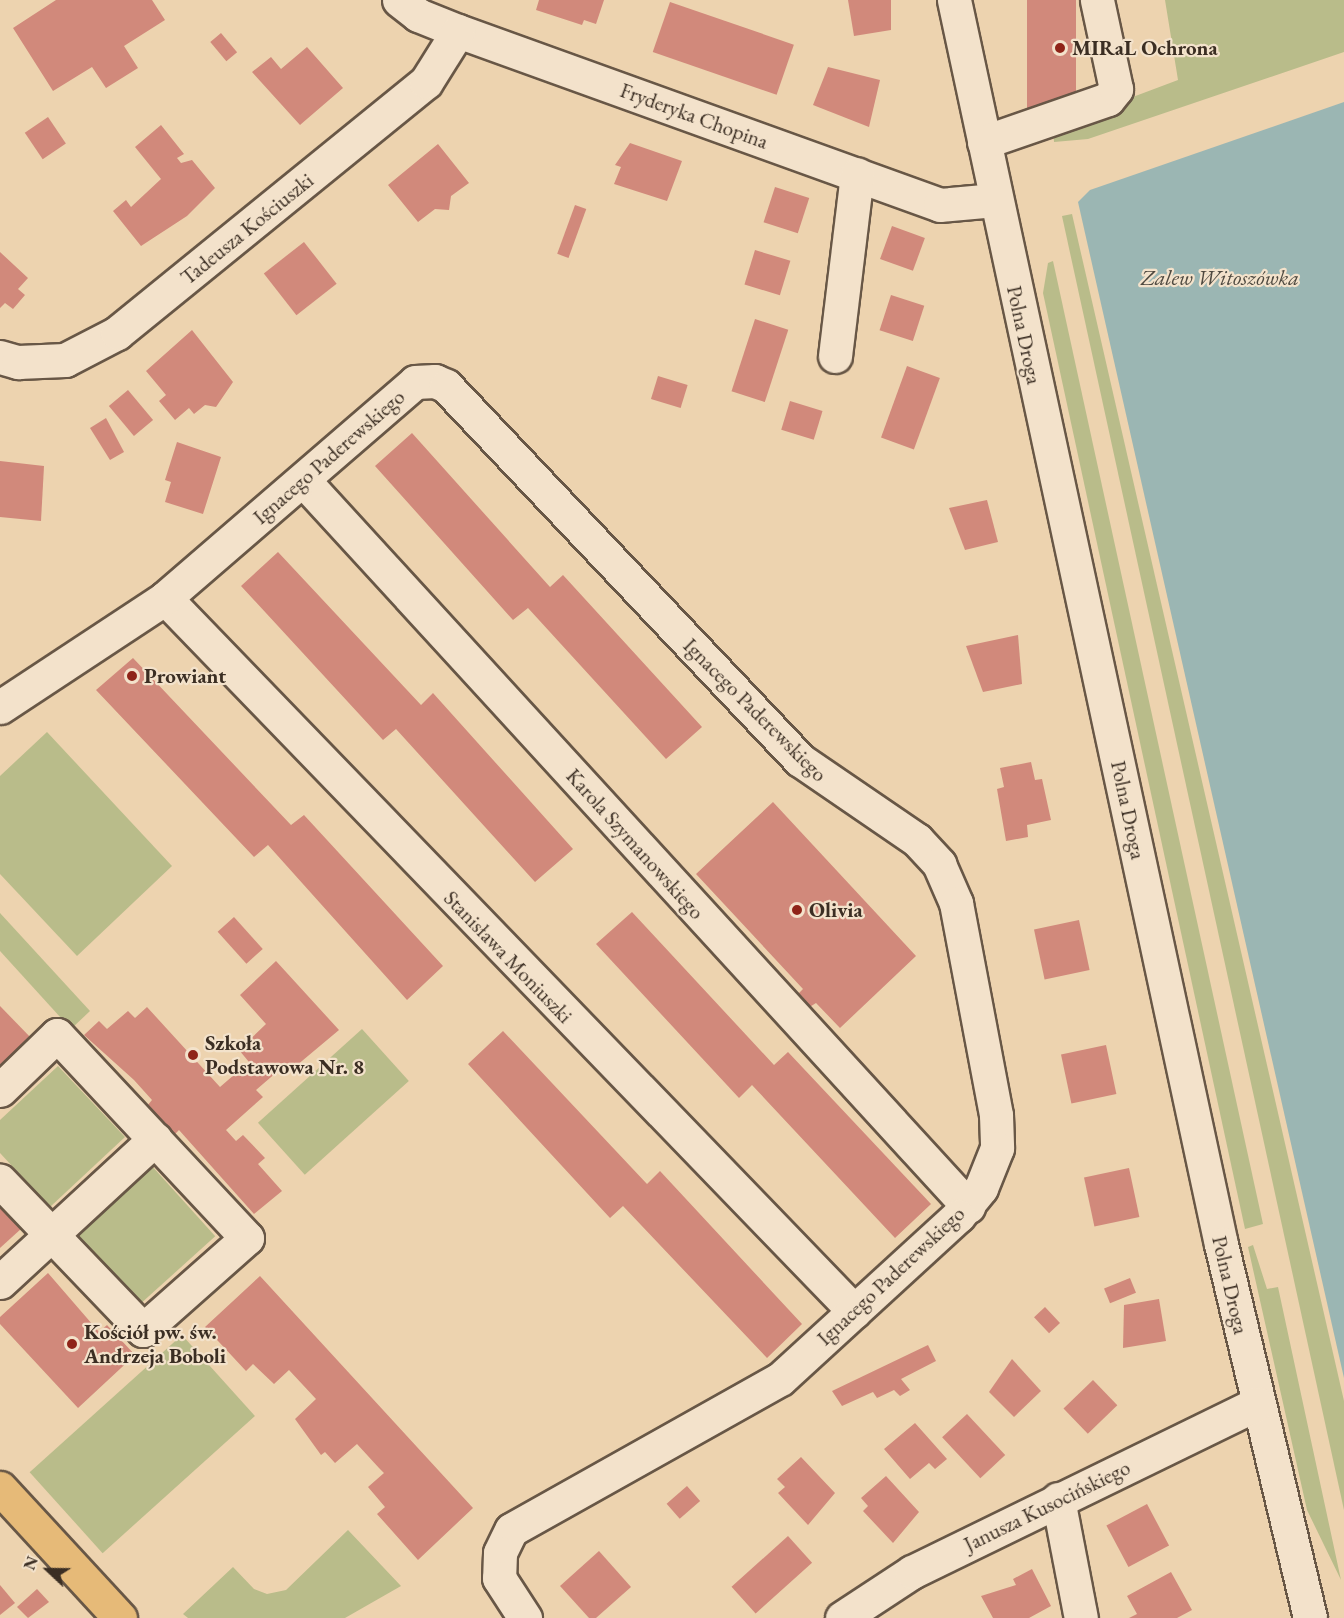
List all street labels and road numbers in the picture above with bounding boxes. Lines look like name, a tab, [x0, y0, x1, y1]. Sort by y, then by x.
street label: Fryderyka Chopina	[617, 78, 771, 154]
street label: Tadeusza Kościuszki	[176, 168, 318, 290]
street label: Polna Droga	[1001, 283, 1047, 387]
street label: Ignacego Paderewskiego	[248, 384, 410, 530]
street label: Ignacego Paderewskiego	[678, 633, 832, 787]
street label: Polna Droga	[1105, 758, 1151, 862]
street label: Karola Szymanowskiego	[561, 763, 709, 925]
street label: Stanisława Moniuszki	[438, 886, 578, 1028]
street label: Ignacego Paderewskiego	[812, 1201, 970, 1351]
street label: Polna Droga	[1206, 1233, 1254, 1337]
street label: Janusza Kusocińskiego	[960, 1455, 1134, 1557]

